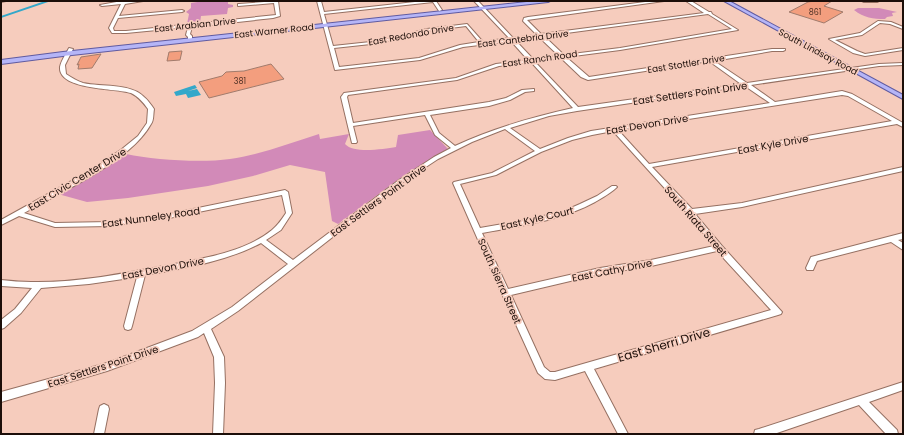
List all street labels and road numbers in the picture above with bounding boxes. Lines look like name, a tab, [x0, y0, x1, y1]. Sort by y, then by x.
street label: East Arabian Drive	[154, 15, 237, 35]
street label: East Warner Road	[234, 21, 314, 41]
street label: East Redondo Drive	[367, 22, 455, 48]
street label: South Lindsay Road	[776, 26, 860, 78]
street label: East Cantebria Drive	[477, 27, 570, 51]
street label: East Ranch Road	[502, 48, 578, 70]
street label: East Stottler Drive	[647, 52, 726, 76]
street label: East Settlers Point Drive	[632, 78, 748, 109]
street label: East Devon Drive	[605, 111, 689, 138]
street label: East Kyle Drive	[737, 131, 810, 158]
street label: East Civic Center Drive	[25, 144, 129, 215]
street label: East Settlers Point Drive	[327, 160, 429, 240]
street label: South Riata Street	[661, 183, 731, 260]
street label: East Nunneley Road	[101, 203, 201, 232]
street label: East Kyle Court	[499, 203, 575, 234]
street label: South Sierra Street	[474, 236, 525, 327]
street label: East Devon Drive	[121, 253, 205, 284]
street label: East Cathy Drive	[571, 255, 653, 286]
street label: East Sherri Drive	[616, 323, 712, 366]
street label: East Settlers Point Drive	[46, 341, 160, 391]

